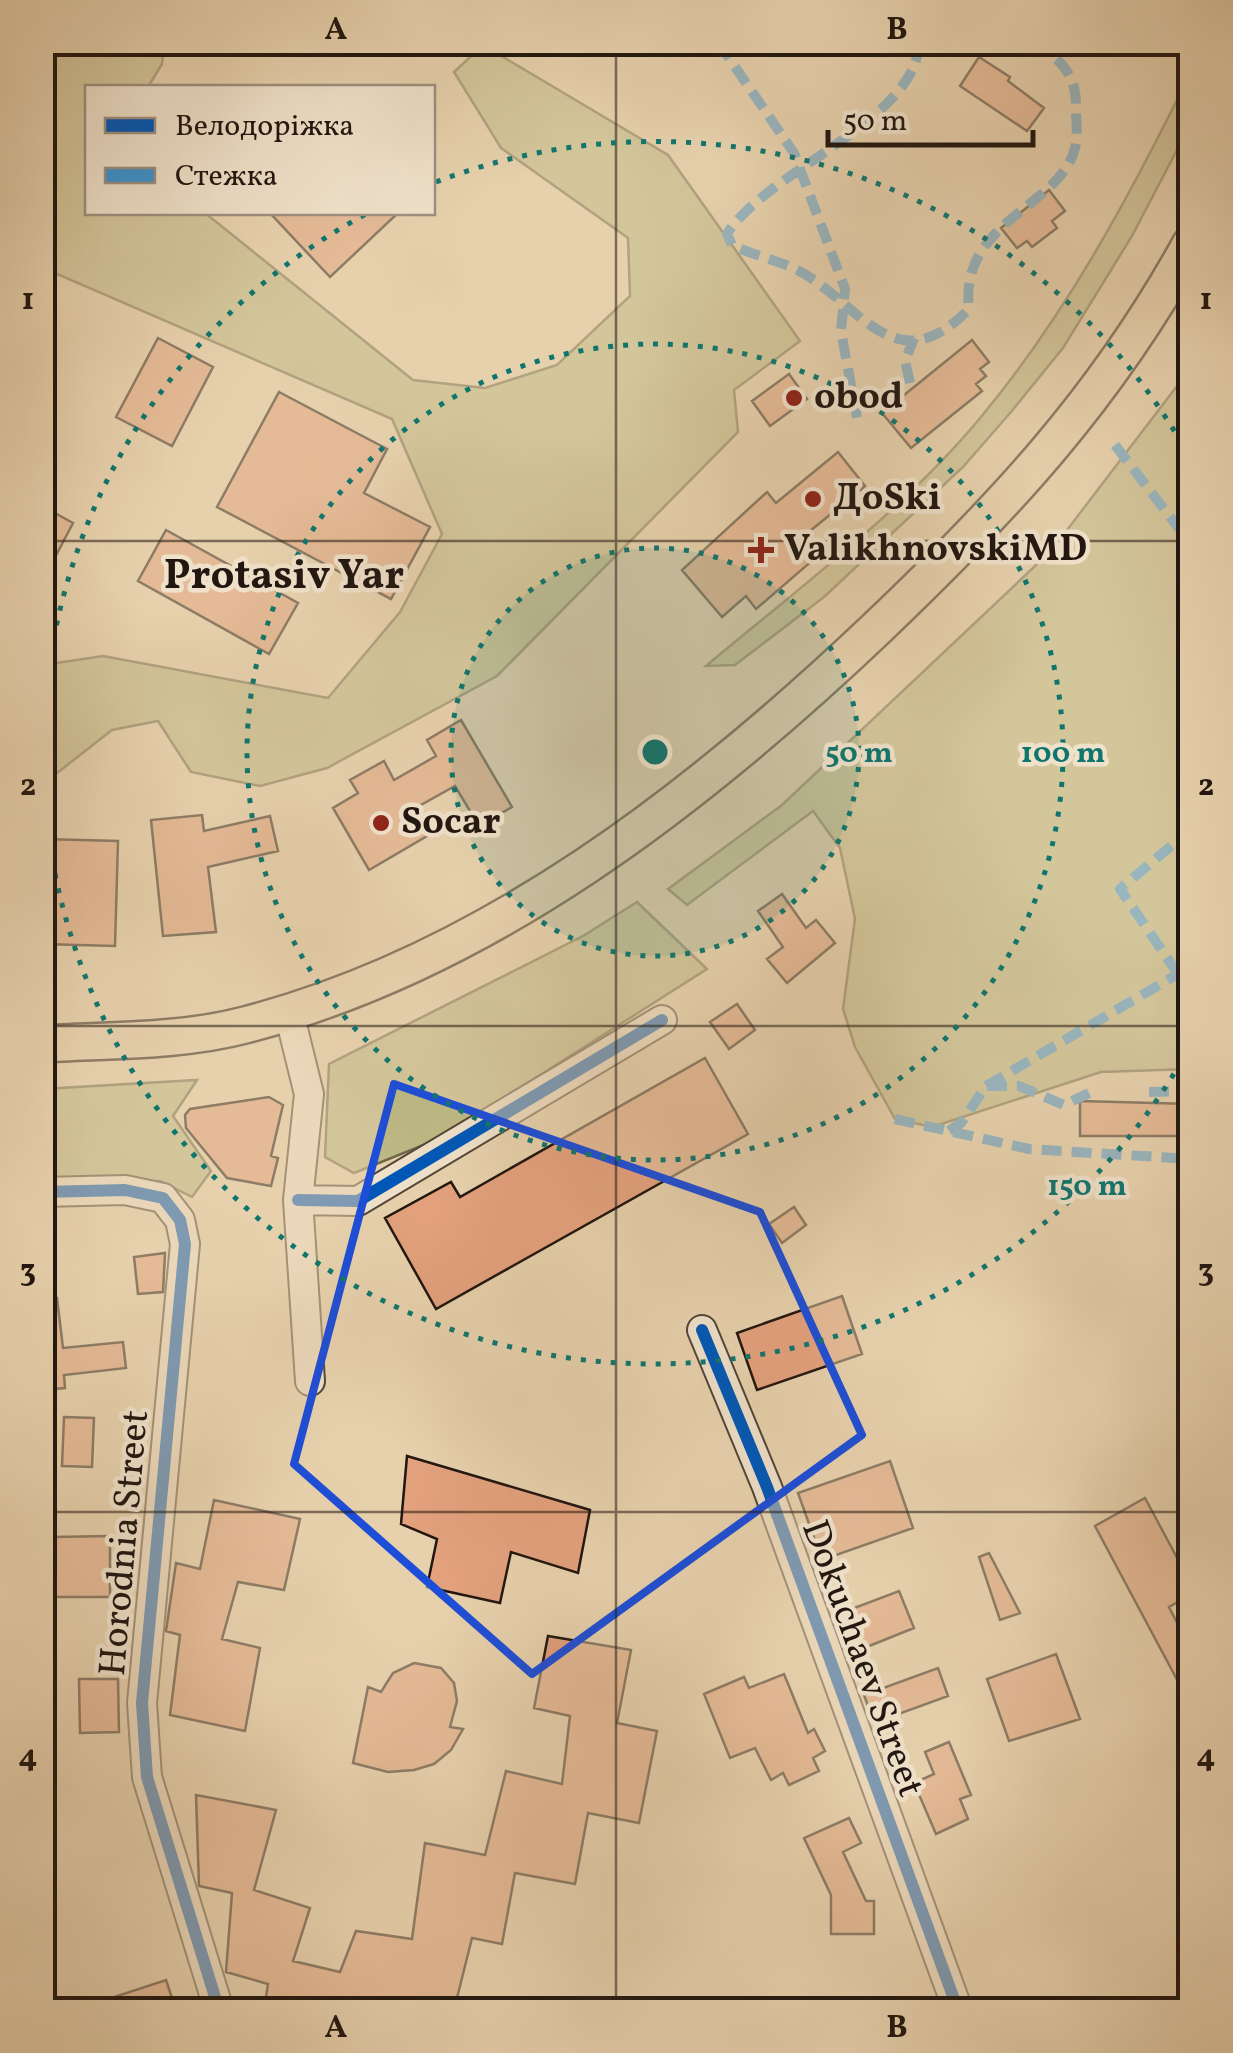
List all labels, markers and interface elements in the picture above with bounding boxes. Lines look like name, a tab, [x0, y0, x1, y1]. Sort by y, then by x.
text: A	[325, 9, 348, 53]
text: B	[886, 9, 908, 53]
legend	[85, 85, 435, 215]
scale bar	[828, 85, 1033, 147]
text: 50 m	[843, 101, 907, 143]
text: Велодоріжка	[175, 106, 354, 148]
text: Стежка	[175, 156, 278, 198]
text: 1	[22, 279, 34, 323]
text: 1	[1200, 279, 1212, 323]
place label: obod	[814, 372, 903, 425]
marker: obod	[783, 387, 805, 409]
place label: ДоSki	[833, 473, 941, 526]
marker: ДоSki	[802, 488, 824, 510]
place label: ValikhnovskiMD	[784, 524, 1087, 577]
marker: ValikhnovskiMD	[748, 537, 774, 563]
district label: Protasiv Yar	[164, 548, 404, 607]
text: 50 m	[825, 733, 893, 775]
text: 100 m	[1021, 733, 1105, 775]
centre of rings	[637, 734, 673, 770]
text: 2	[20, 765, 36, 809]
text: 2	[1198, 765, 1214, 809]
place label: Socar	[401, 797, 500, 850]
marker: Socar	[370, 812, 392, 834]
text: 150 m	[1047, 1166, 1127, 1208]
text: 3	[20, 1251, 36, 1295]
text: 3	[1198, 1251, 1214, 1295]
street label: Horodnia Street	[88, 1408, 164, 1678]
street label: Dokuchaev Street	[786, 1513, 936, 1805]
text: 4	[18, 1736, 38, 1780]
text: 4	[1196, 1736, 1216, 1780]
text: A	[325, 2007, 348, 2051]
text: B	[886, 2007, 908, 2051]

